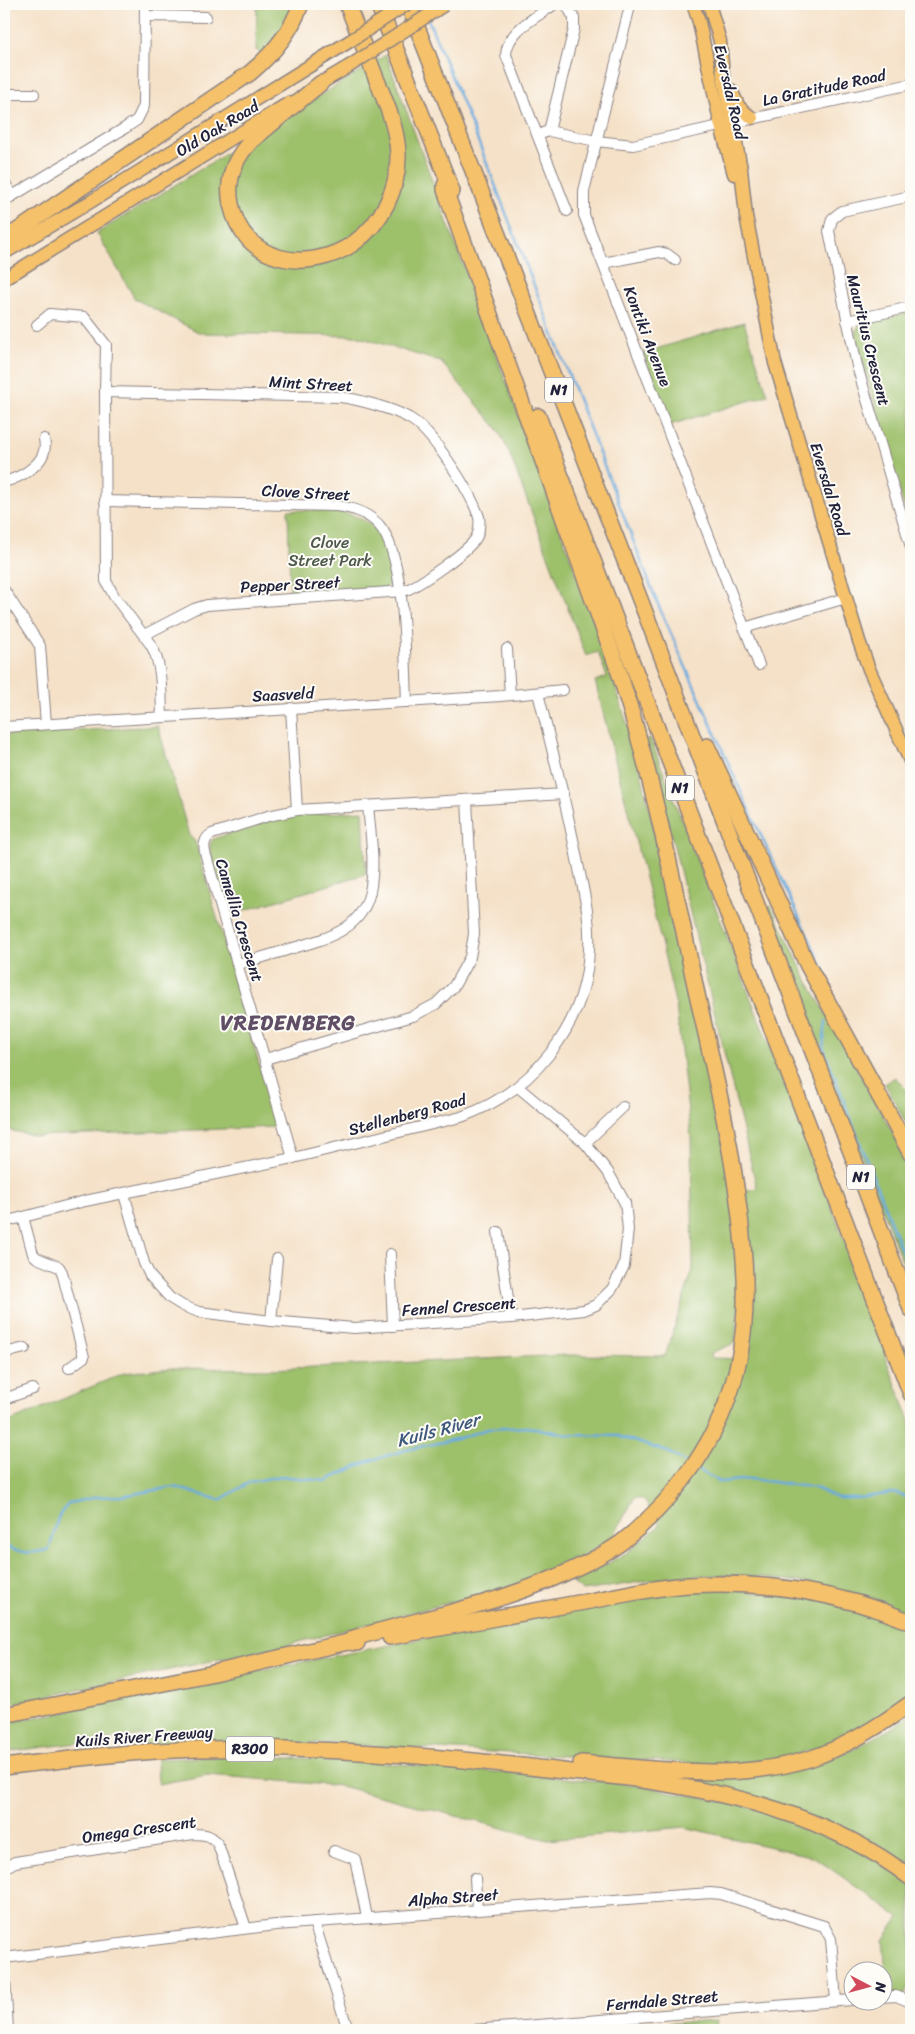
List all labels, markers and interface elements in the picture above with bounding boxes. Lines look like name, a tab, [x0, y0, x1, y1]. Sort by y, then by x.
street label: Eversdal Road	[705, 42, 756, 144]
street label: La Gratitude Road	[760, 60, 890, 115]
street label: Old Oak Road	[170, 91, 266, 165]
street label: Mauritius Crescent	[838, 271, 899, 409]
street label: Kontiki Avenue	[615, 281, 680, 391]
street label: Mint Street	[268, 367, 354, 400]
road number: N1	[545, 378, 573, 402]
street label: Eversdal Road	[801, 439, 858, 541]
street label: Clove Street	[261, 476, 351, 509]
park label: Clove Street Park	[288, 528, 372, 575]
street label: Pepper Street	[239, 567, 341, 602]
street label: Saasveld	[251, 678, 316, 711]
road number: N1	[666, 776, 694, 800]
street label: Camellia Crescent	[207, 855, 272, 985]
district label: VREDENBERG	[220, 1004, 356, 1042]
street label: Stellenberg Road	[345, 1084, 471, 1144]
road number: N1	[847, 1164, 875, 1190]
street label: Fennel Crescent	[401, 1288, 517, 1325]
water label: Kuils River	[393, 1403, 486, 1456]
street label: Kuils River Freeway	[74, 1717, 215, 1756]
road number: R300	[226, 1736, 274, 1762]
street label: Omega Crescent	[80, 1807, 198, 1852]
street label: Alpha Street	[406, 1880, 500, 1915]
north arrow	[842, 1962, 892, 2012]
text: N	[867, 1980, 893, 1994]
street label: Ferndale Street	[605, 1981, 719, 2020]

